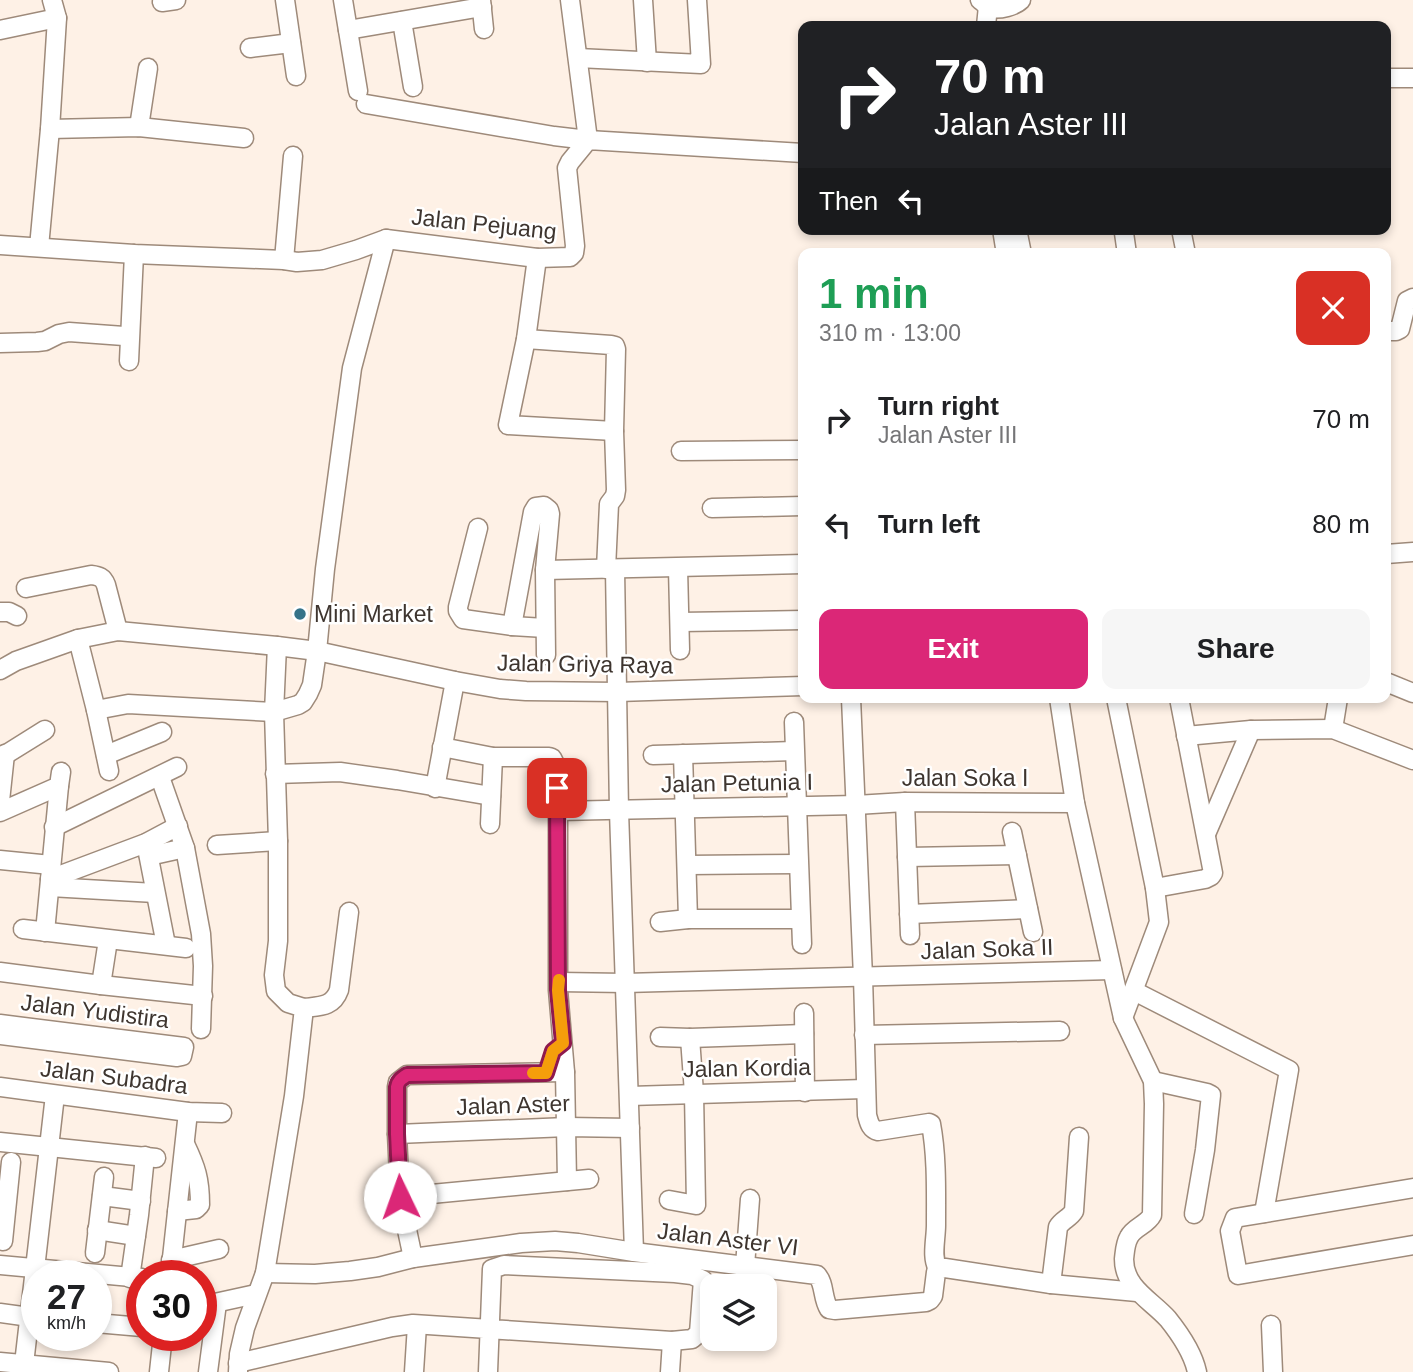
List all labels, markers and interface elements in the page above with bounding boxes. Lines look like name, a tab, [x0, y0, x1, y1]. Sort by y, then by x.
icon: right	[819, 49, 910, 140]
text: 70 m	[934, 49, 1046, 103]
text: Jalan Aster III	[934, 106, 1128, 142]
icon: left	[892, 182, 930, 220]
text: Then	[819, 186, 878, 216]
street label: Jalan Pejuang	[410, 203, 558, 245]
text: 1 min	[819, 270, 929, 317]
button: close	[1296, 271, 1370, 345]
text: 310 m · 13:00	[819, 320, 961, 346]
text: Turn right	[878, 391, 999, 421]
icon: right	[819, 401, 857, 439]
text: 70 m	[1312, 404, 1370, 434]
text: Jalan Aster III	[878, 422, 1017, 448]
icon: left	[819, 506, 857, 544]
text: Turn left	[878, 509, 980, 539]
text: 80 m	[1312, 509, 1370, 539]
place label: Mini Market	[314, 601, 433, 627]
marker: Mini Market	[292, 606, 308, 622]
button: Exit	[819, 609, 1088, 689]
button: Share	[1102, 609, 1370, 689]
street label: Jalan Griya Raya	[497, 649, 674, 679]
pin	[527, 758, 587, 818]
street label: Jalan Soka I	[902, 765, 1028, 791]
icon: arrive	[538, 769, 576, 807]
street label: Jalan Petunia I	[661, 769, 813, 797]
street label: Jalan Soka II	[920, 934, 1054, 964]
street label: Jalan Yudistira	[19, 989, 171, 1033]
street label: Jalan Kordia	[683, 1054, 811, 1082]
street label: Jalan Subadra	[39, 1055, 189, 1099]
street label: Jalan Aster	[456, 1090, 571, 1120]
position arrow	[363, 1160, 437, 1234]
street label: Jalan Aster VI	[656, 1217, 800, 1261]
speed limit sign: 30	[126, 1260, 217, 1351]
map controls	[700, 1274, 777, 1351]
button: layers	[700, 1274, 777, 1351]
text: 27	[47, 1277, 86, 1316]
text: km/h	[47, 1313, 86, 1333]

